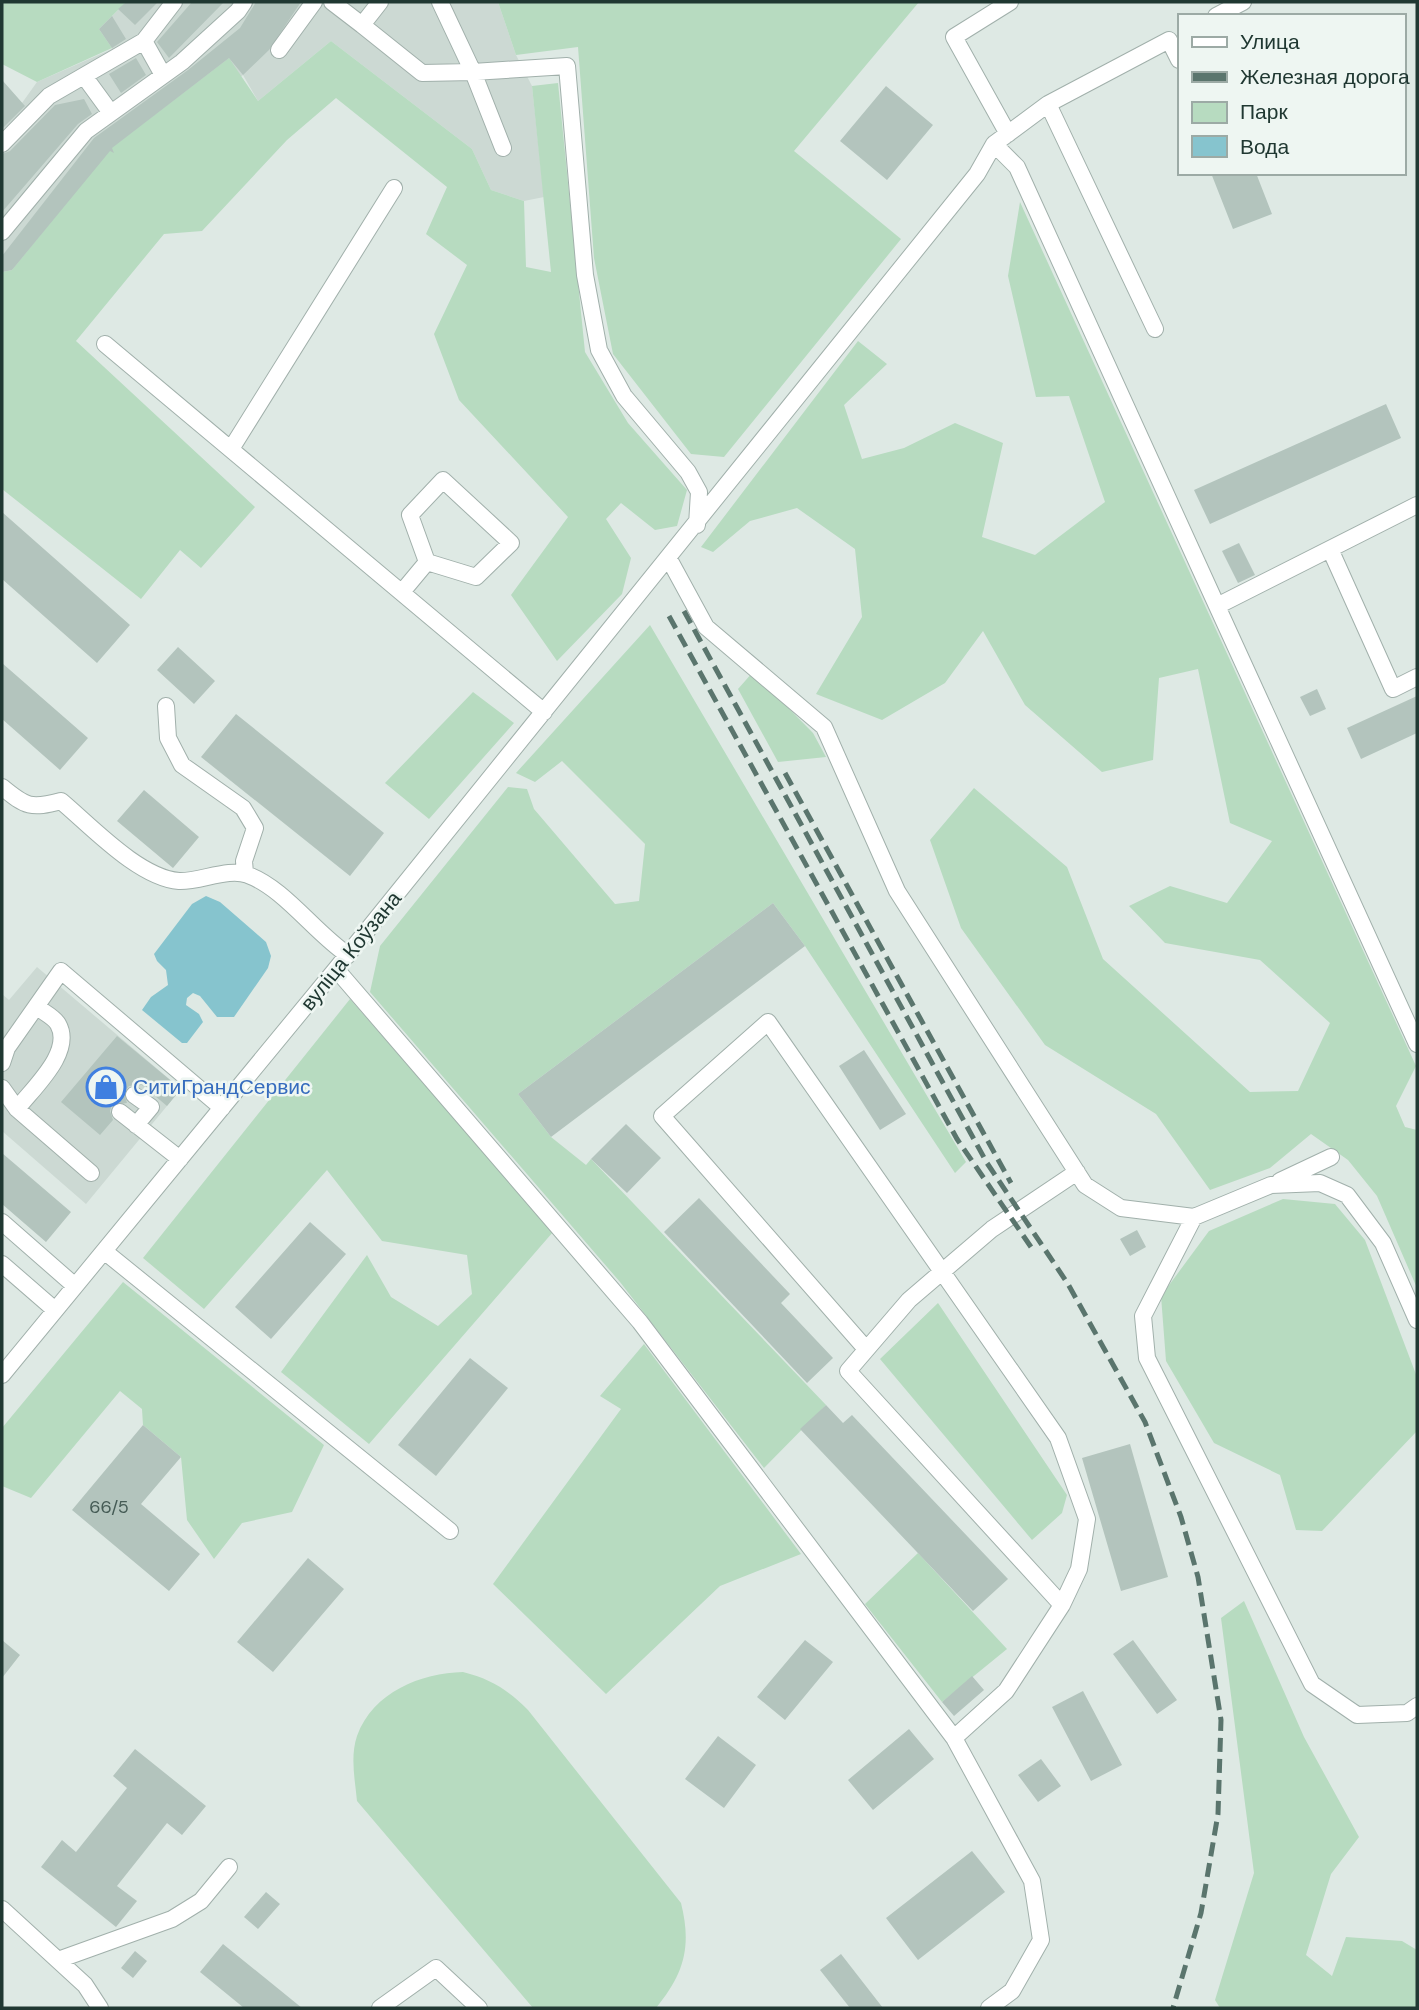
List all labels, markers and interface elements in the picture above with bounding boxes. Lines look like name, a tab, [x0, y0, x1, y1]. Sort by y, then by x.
legend	[1178, 14, 1405, 175]
text: Улица	[1240, 28, 1300, 56]
text: Железная дорога	[1240, 63, 1410, 91]
text: Парк	[1240, 98, 1288, 126]
text: Вода	[1240, 133, 1289, 161]
street label: вуліца Коўзана	[294, 885, 408, 1017]
shop icon: СитиГрандСервис	[85, 1066, 127, 1108]
place label: СитиГрандСервис	[133, 1073, 311, 1101]
house number: 66/5	[89, 1495, 129, 1519]

